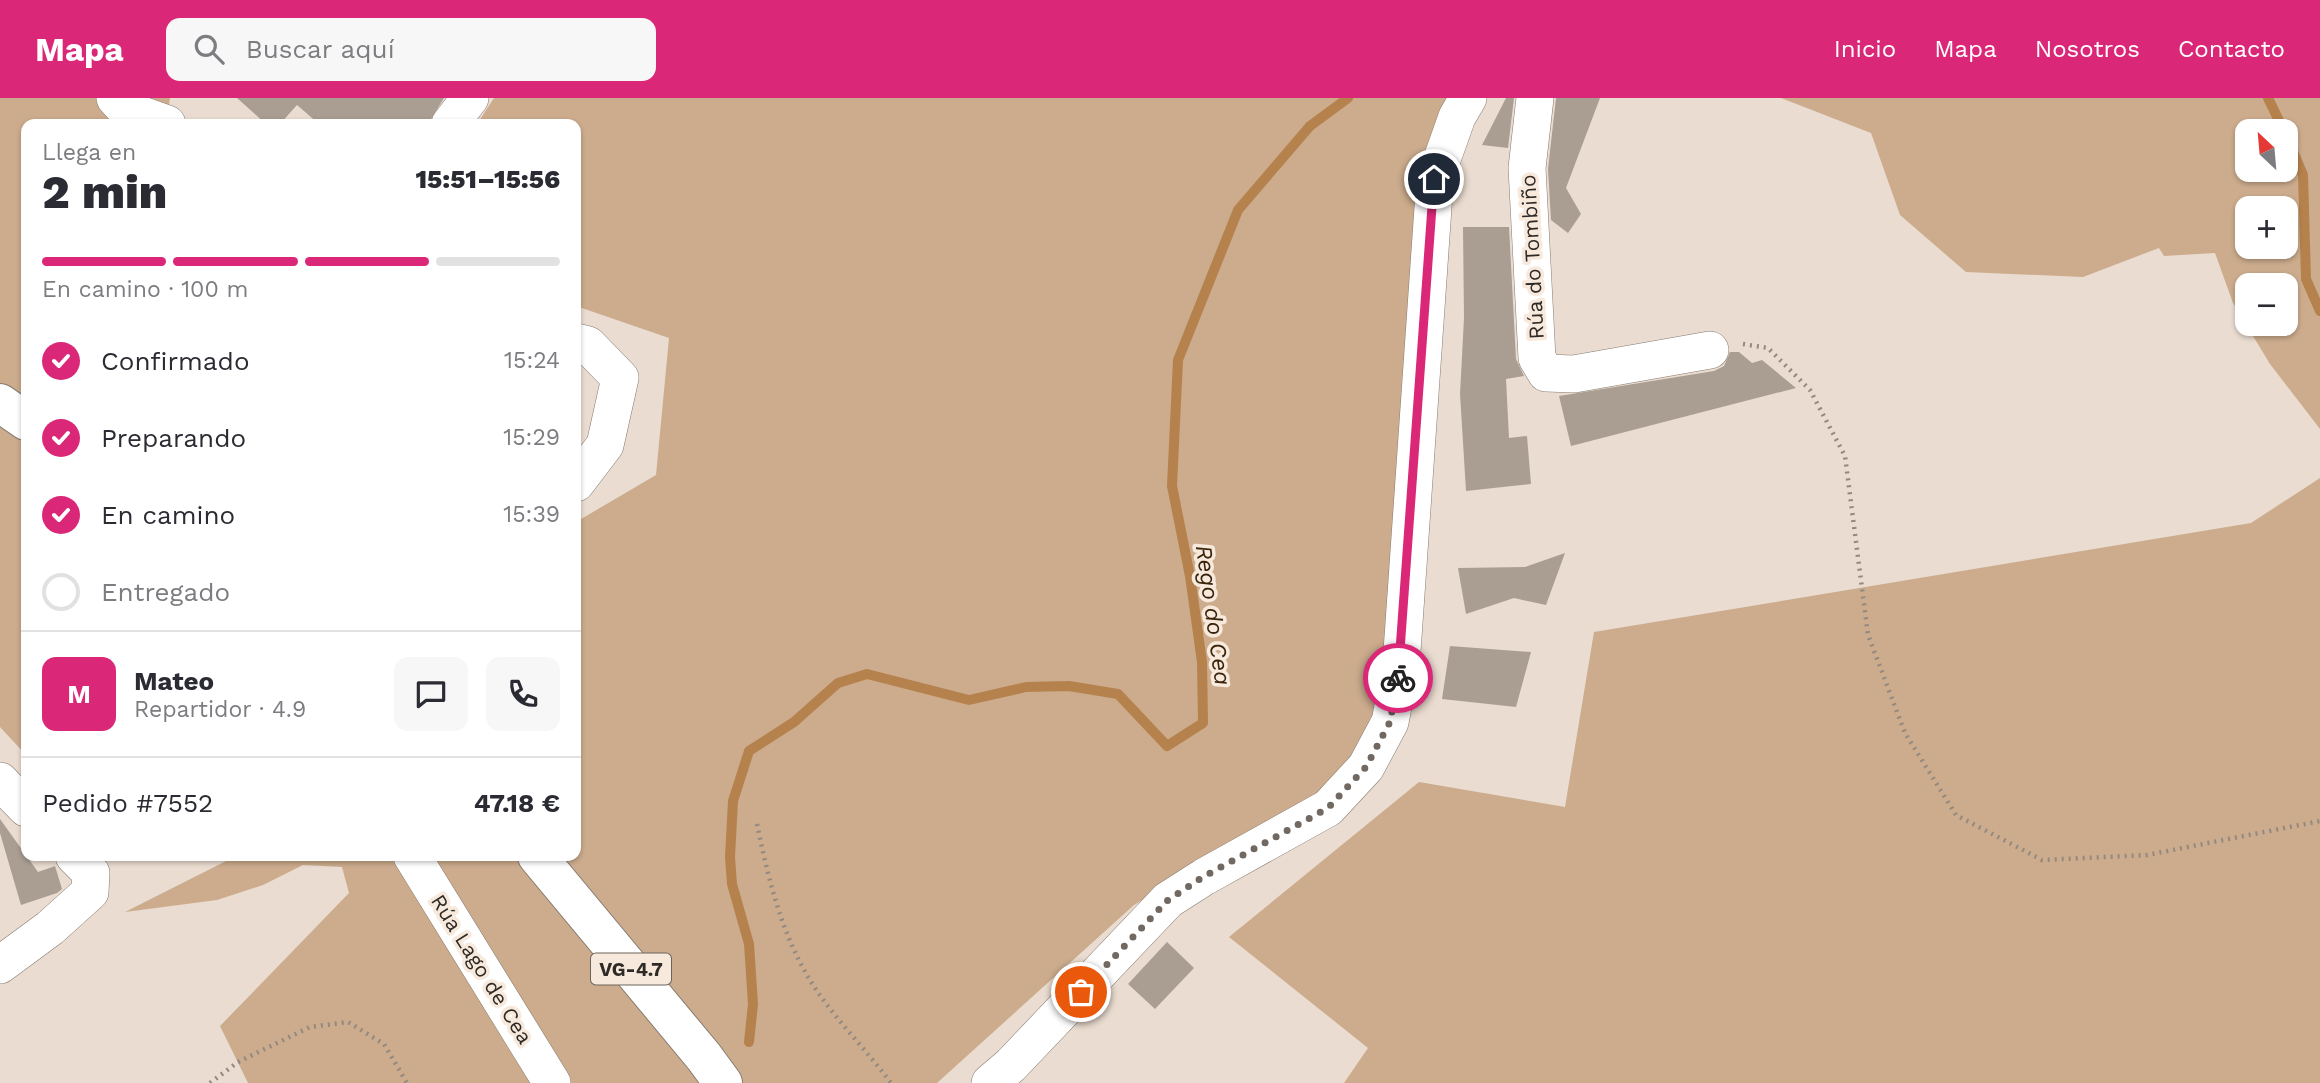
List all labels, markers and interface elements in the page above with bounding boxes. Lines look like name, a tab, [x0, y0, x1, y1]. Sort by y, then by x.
search box	[166, 18, 656, 81]
text: Mapa	[35, 30, 124, 69]
icon: search	[190, 30, 228, 68]
text: Buscar aquí	[246, 34, 395, 64]
text: Inicio	[1834, 35, 1896, 63]
text: Mapa	[1934, 35, 1997, 63]
text: Nosotros	[2035, 35, 2140, 63]
text: Contacto	[2178, 35, 2285, 63]
north arrow	[2235, 119, 2298, 182]
map controls	[2235, 119, 2298, 336]
text: Llega en	[42, 139, 136, 166]
pin	[1404, 149, 1464, 209]
icon: home	[1415, 160, 1453, 198]
text: 15:51–15:56	[415, 164, 560, 194]
text: 2 min	[42, 165, 167, 219]
street label: Rúa do Tombiño	[1515, 174, 1549, 340]
button: +	[2235, 196, 2298, 259]
button: −	[2235, 273, 2298, 336]
text: En camino · 100 m	[42, 276, 249, 303]
icon: check	[42, 342, 80, 380]
text: Confirmado	[101, 346, 250, 376]
text: 15:24	[504, 347, 560, 374]
icon: check	[42, 419, 80, 457]
text: Preparando	[101, 423, 246, 453]
text: 15:29	[503, 424, 560, 451]
icon: check	[42, 496, 80, 534]
text: En camino	[101, 500, 235, 530]
text: 15:39	[503, 501, 560, 528]
water label: Rego do Cea	[1190, 543, 1236, 687]
text: Entregado	[101, 577, 230, 607]
courier	[1363, 643, 1433, 713]
button: chat	[394, 657, 468, 731]
button: phone	[486, 657, 560, 731]
icon: bike	[1379, 659, 1417, 697]
text: Mateo	[134, 666, 214, 696]
text: M	[67, 679, 91, 709]
text: Repartidor · 4.9	[134, 696, 306, 723]
text: Pedido #7552	[42, 788, 213, 818]
text: 47.18 €	[474, 788, 560, 818]
street label: Rúa Lago de Cea	[426, 890, 538, 1048]
road number: VG-4.7	[591, 954, 671, 984]
pin	[1051, 962, 1111, 1022]
icon: bag	[1062, 973, 1100, 1011]

